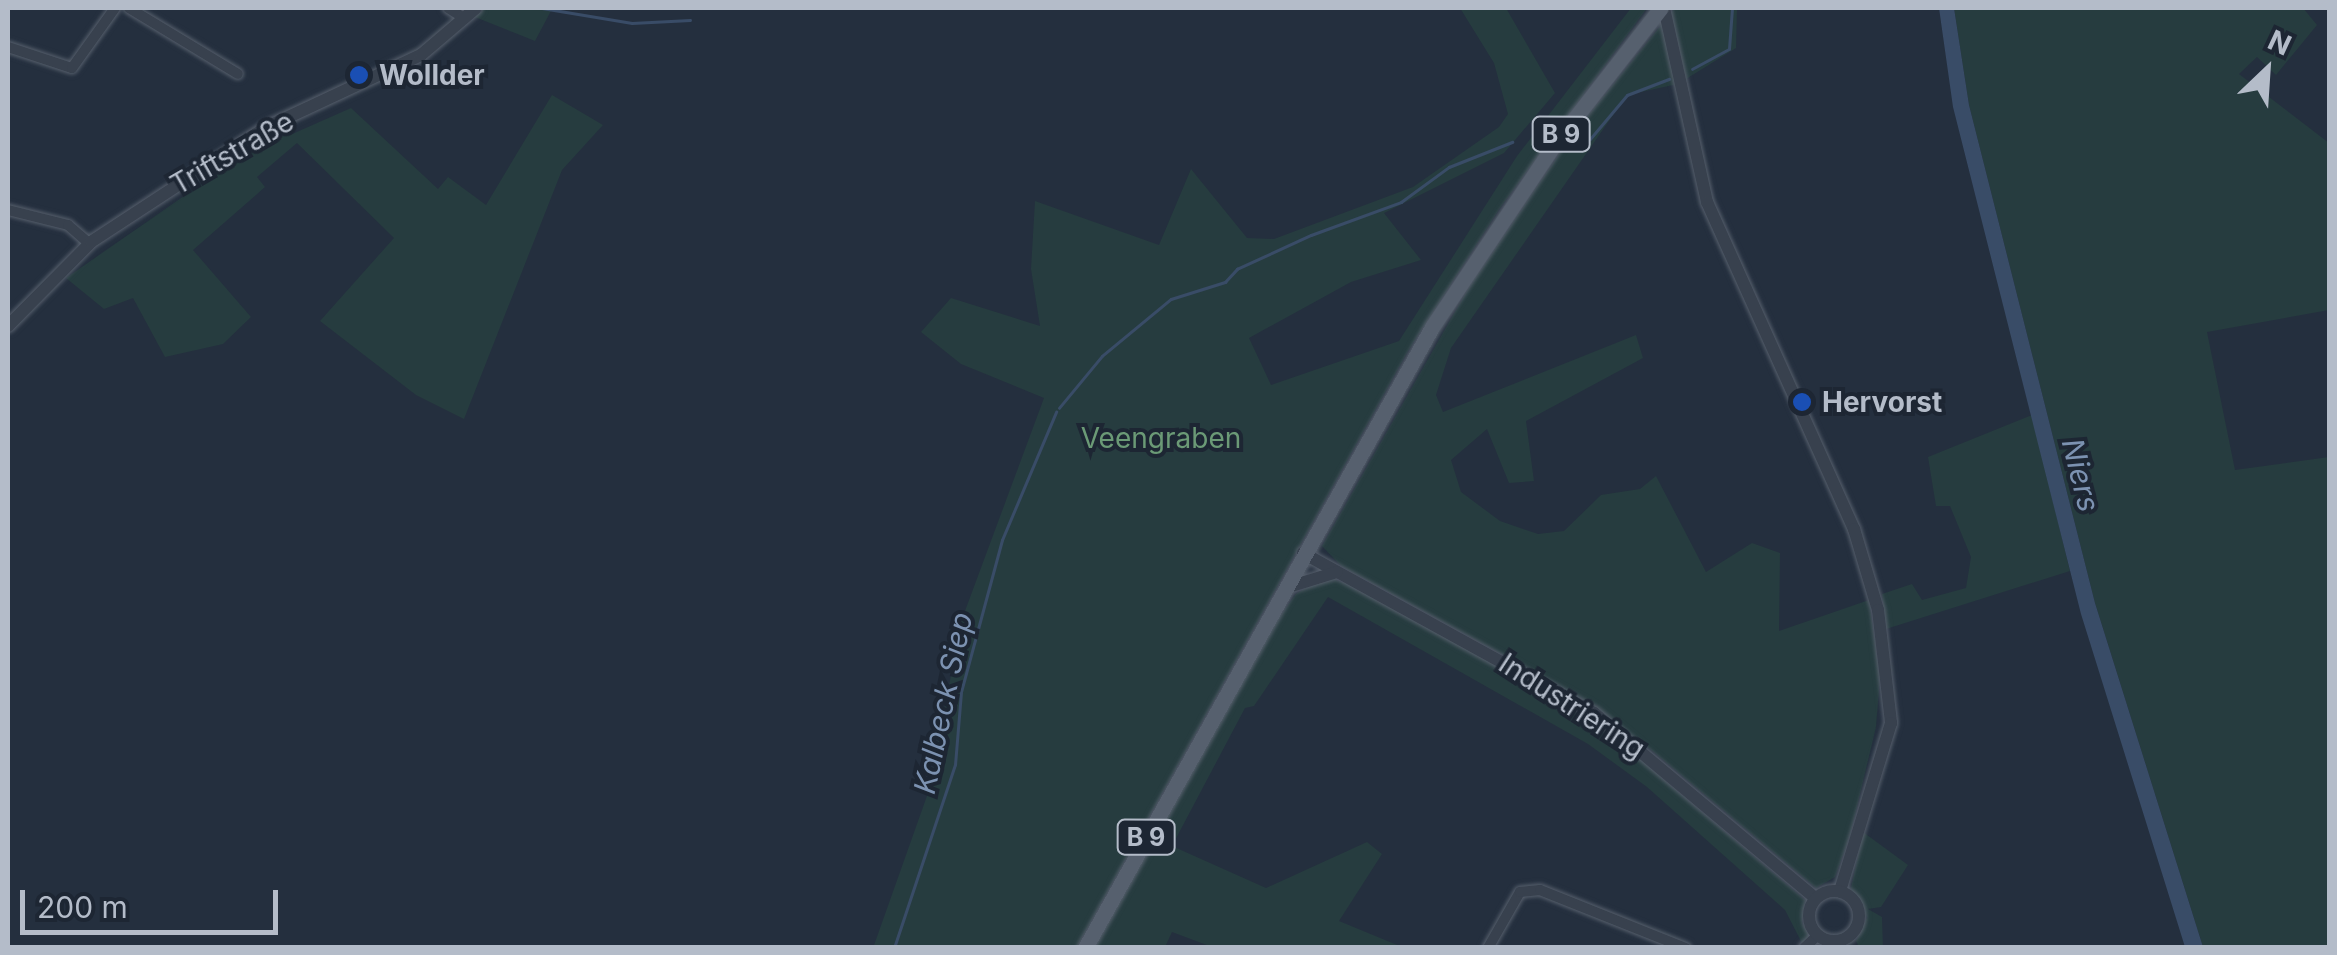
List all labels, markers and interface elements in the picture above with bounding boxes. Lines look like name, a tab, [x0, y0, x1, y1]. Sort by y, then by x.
north arrow	[2217, 20, 2317, 120]
text: N	[2263, 23, 2297, 63]
place label: Wollder	[379, 58, 485, 92]
marker: Wollder	[348, 64, 370, 86]
street label: Triftstraße	[165, 104, 299, 202]
road number: B 9	[1531, 114, 1591, 154]
place label: Hervorst	[1822, 385, 1942, 419]
marker: Hervorst	[1791, 391, 1813, 413]
park label: Veengraben	[1081, 421, 1241, 455]
water label: Niers	[2055, 435, 2107, 515]
water label: Kalbeck Siep	[906, 609, 980, 797]
street label: Industriering	[1493, 646, 1651, 766]
road number: B 9	[1116, 817, 1176, 857]
scale bar	[25, 870, 282, 932]
text: 200 m	[37, 889, 128, 925]

